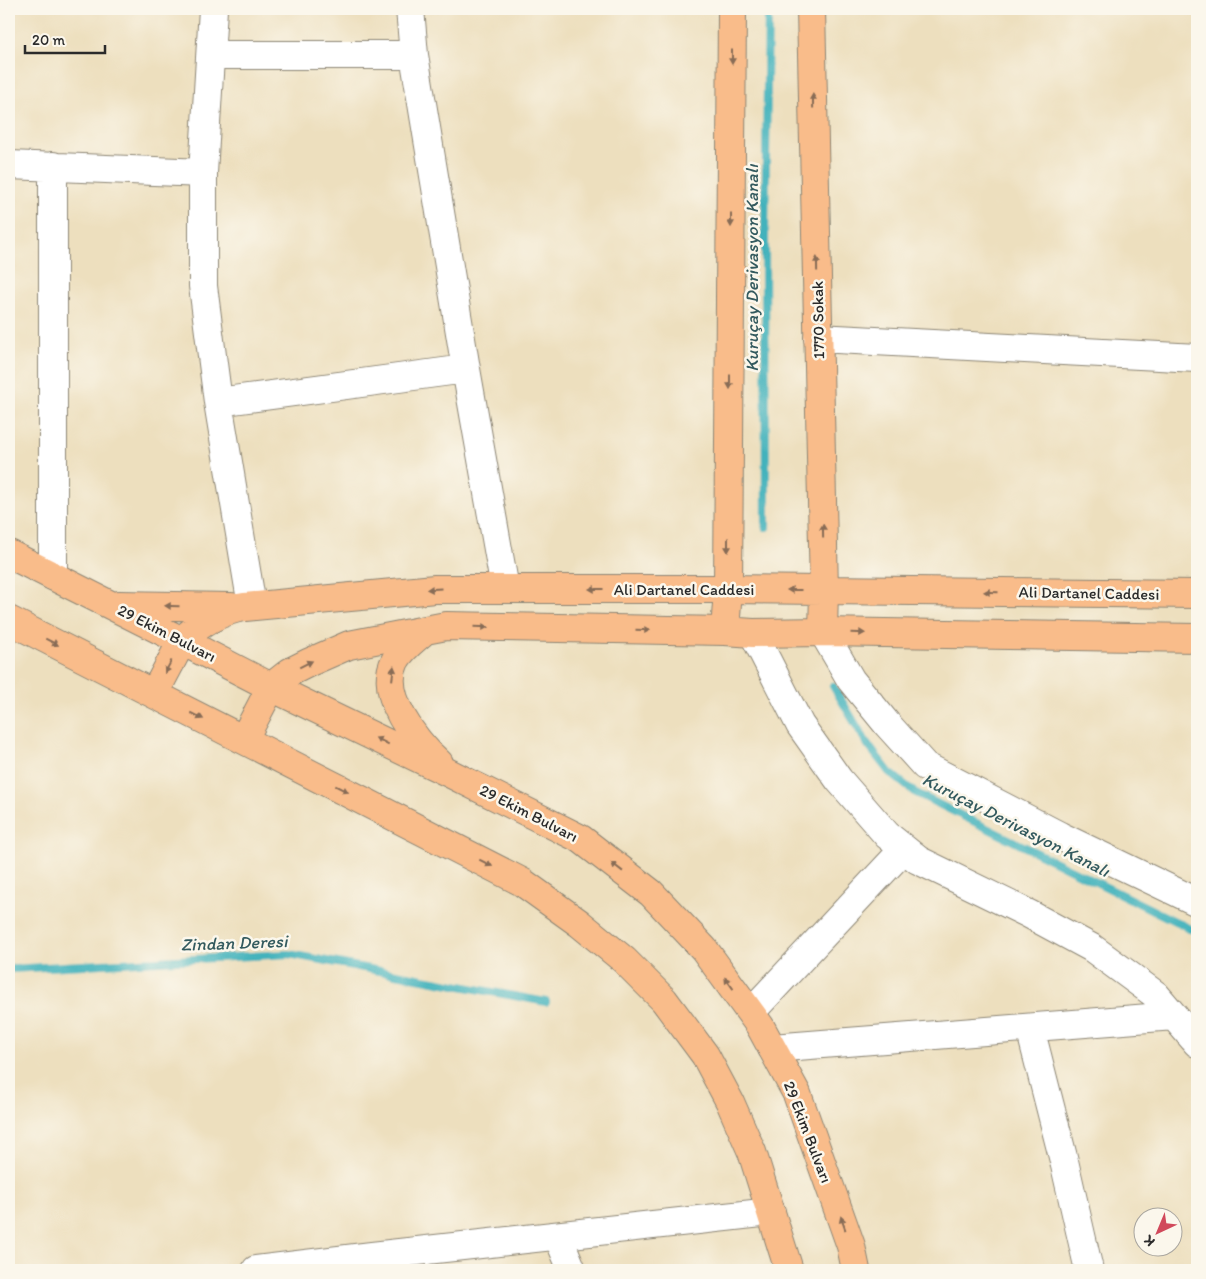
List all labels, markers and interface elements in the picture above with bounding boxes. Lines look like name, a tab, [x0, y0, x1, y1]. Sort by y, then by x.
scale bar	[25, 22, 105, 54]
text: 20 m	[32, 31, 66, 49]
one-way arrow	[728, 50, 736, 66]
one-way arrow	[809, 93, 817, 109]
water label: Kuruçay Derivasyon Kanalı	[741, 163, 763, 372]
one-way arrow	[726, 212, 734, 228]
one-way arrow	[812, 255, 820, 271]
street label: 1770 Sokak	[808, 281, 828, 359]
one-way arrow	[725, 375, 733, 391]
one-way arrow	[818, 523, 826, 539]
one-way arrow	[724, 537, 732, 553]
street label: Ali Dartanel Caddesi	[614, 580, 754, 599]
street label: Ali Dartanel Caddesi	[1018, 582, 1160, 604]
one-way arrow	[588, 585, 604, 593]
one-way arrow	[425, 586, 441, 594]
one-way arrow	[785, 586, 801, 594]
one-way arrow	[983, 588, 999, 596]
street label: 29 Ekim Bulvarı	[115, 600, 219, 666]
one-way arrow	[163, 602, 179, 610]
one-way arrow	[473, 623, 489, 631]
one-way arrow	[635, 626, 651, 634]
one-way arrow	[850, 629, 866, 637]
one-way arrow	[45, 638, 59, 646]
one-way arrow	[164, 660, 172, 675]
one-way arrow	[299, 660, 314, 668]
one-way arrow	[389, 665, 397, 681]
one-way arrow	[190, 712, 204, 720]
one-way arrow	[375, 736, 389, 744]
water label: Kuruçay Derivasyon Kanalı	[919, 768, 1115, 882]
street label: 29 Ekim Bulvarı	[477, 780, 581, 846]
one-way arrow	[335, 785, 349, 793]
one-way arrow	[479, 859, 494, 867]
one-way arrow	[611, 861, 624, 872]
water label: Zindan Deresi	[180, 930, 290, 956]
one-way arrow	[724, 976, 734, 990]
street label: 29 Ekim Bulvarı	[780, 1078, 836, 1186]
north arrow	[1134, 1206, 1184, 1256]
one-way arrow	[838, 1216, 846, 1231]
text: K	[1139, 1231, 1158, 1250]

